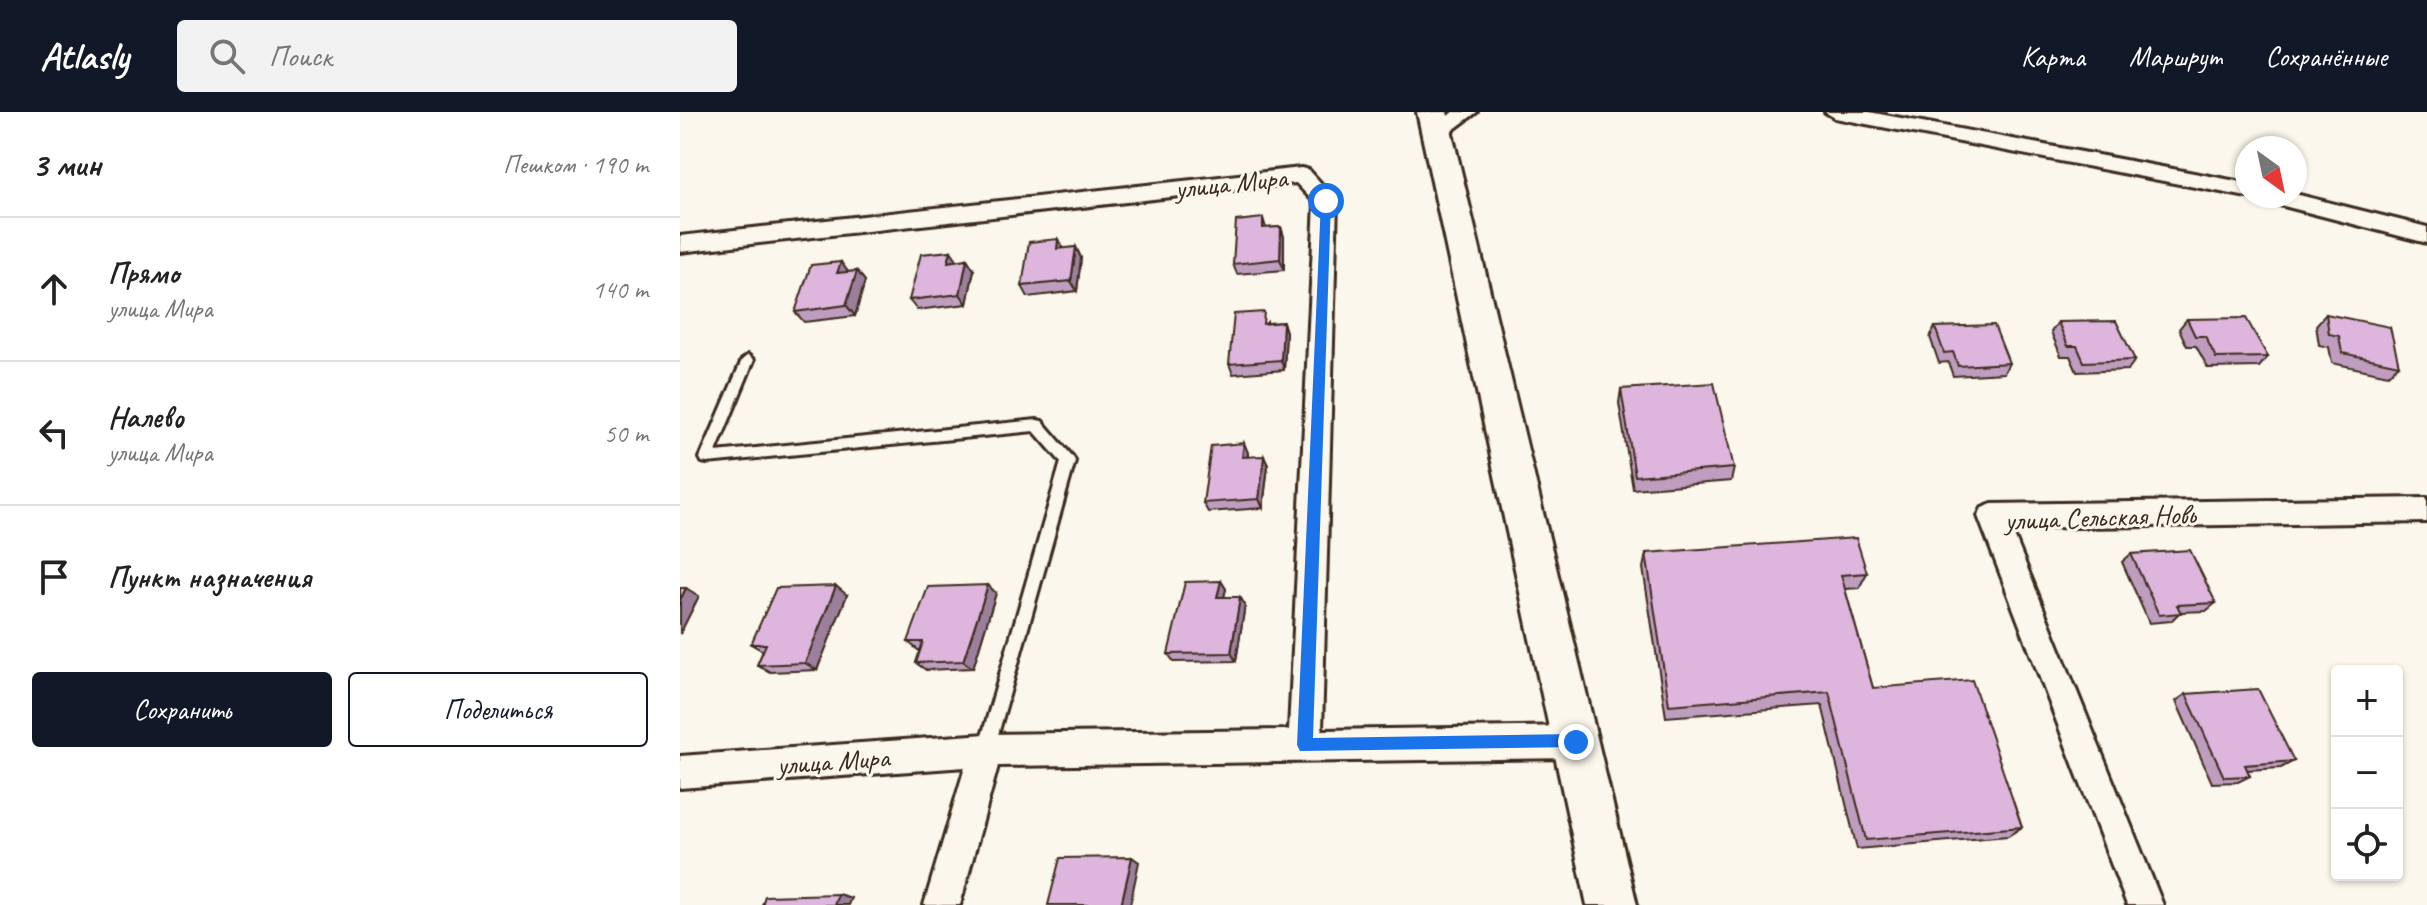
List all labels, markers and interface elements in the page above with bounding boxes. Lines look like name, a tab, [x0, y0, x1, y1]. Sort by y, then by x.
search box	[177, 20, 737, 92]
text: Atlasly	[40, 33, 129, 80]
icon: search	[205, 34, 249, 78]
text: Поиск	[269, 37, 332, 75]
text: Карта	[2021, 39, 2085, 74]
text: Маршрут	[2129, 39, 2221, 74]
text: Сохранённые	[2265, 39, 2387, 74]
north arrow	[2235, 136, 2307, 208]
text: 3 мин	[32, 143, 101, 186]
text: Пешком · 190 m	[503, 148, 648, 181]
street label: улица Мира	[1171, 160, 1291, 206]
route start	[1308, 183, 1344, 219]
text: Прямо	[108, 254, 179, 292]
icon: ahead	[32, 267, 76, 311]
text: 140 m	[592, 273, 648, 306]
text: улица Мира	[108, 292, 213, 325]
text: Налево	[108, 398, 184, 436]
icon: left	[32, 411, 76, 455]
text: 50 m	[604, 417, 648, 450]
text: улица Мира	[108, 436, 213, 469]
street label: улица Сельская Новь	[2002, 496, 2198, 538]
icon: arrive	[32, 555, 76, 599]
text: Пункт назначения	[108, 558, 311, 596]
map controls	[2331, 665, 2403, 881]
button: +	[2331, 665, 2403, 737]
button: Сохранить	[32, 672, 332, 747]
button: Поделиться	[348, 672, 648, 747]
route end	[1558, 724, 1594, 760]
button: −	[2331, 737, 2403, 809]
street label: улица Мира	[774, 739, 892, 783]
button: locate	[2331, 809, 2403, 881]

